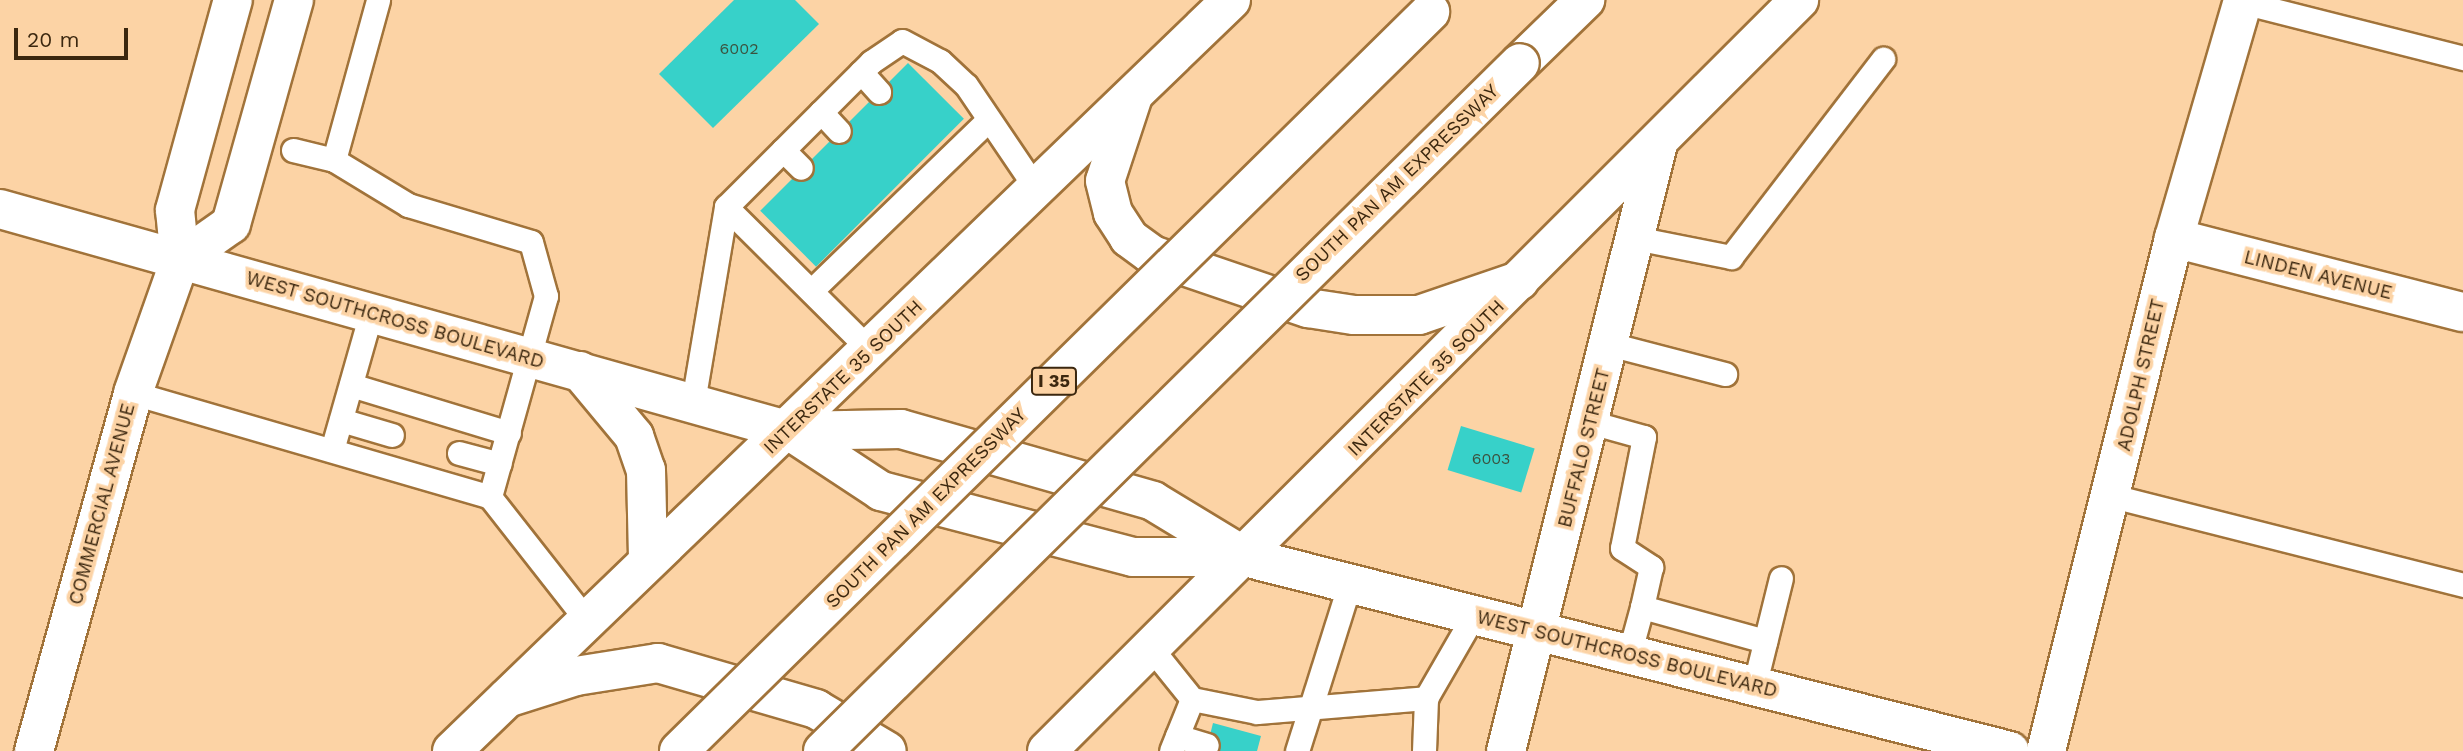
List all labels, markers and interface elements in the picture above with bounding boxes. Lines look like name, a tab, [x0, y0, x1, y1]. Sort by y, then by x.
scale bar	[18, 14, 131, 58]
text: 20 m	[27, 27, 79, 52]
house number: 6002	[720, 39, 758, 59]
street label: SOUTH PAN AM EXPRESSWAY	[1290, 79, 1504, 287]
street label: LINDEN AVENUE	[2241, 245, 2395, 305]
street label: WEST SOUTHCROSS BOULEVARD	[243, 266, 547, 374]
street label: INTERSTATE 35 SOUTH	[759, 295, 927, 459]
street label: INTERSTATE 35 SOUTH	[1343, 295, 1509, 461]
street label: ADOLPH STREET	[2112, 297, 2170, 453]
road number: I 35	[1030, 366, 1078, 396]
street label: BUFFALO STREET	[1553, 366, 1615, 530]
street label: COMMERCIAL AVENUE	[64, 400, 140, 608]
street label: SOUTH PAN AM EXPRESSWAY	[821, 403, 1031, 613]
house number: 6003	[1472, 449, 1510, 469]
street label: WEST SOUTHCROSS BOULEVARD	[1474, 606, 1780, 702]

